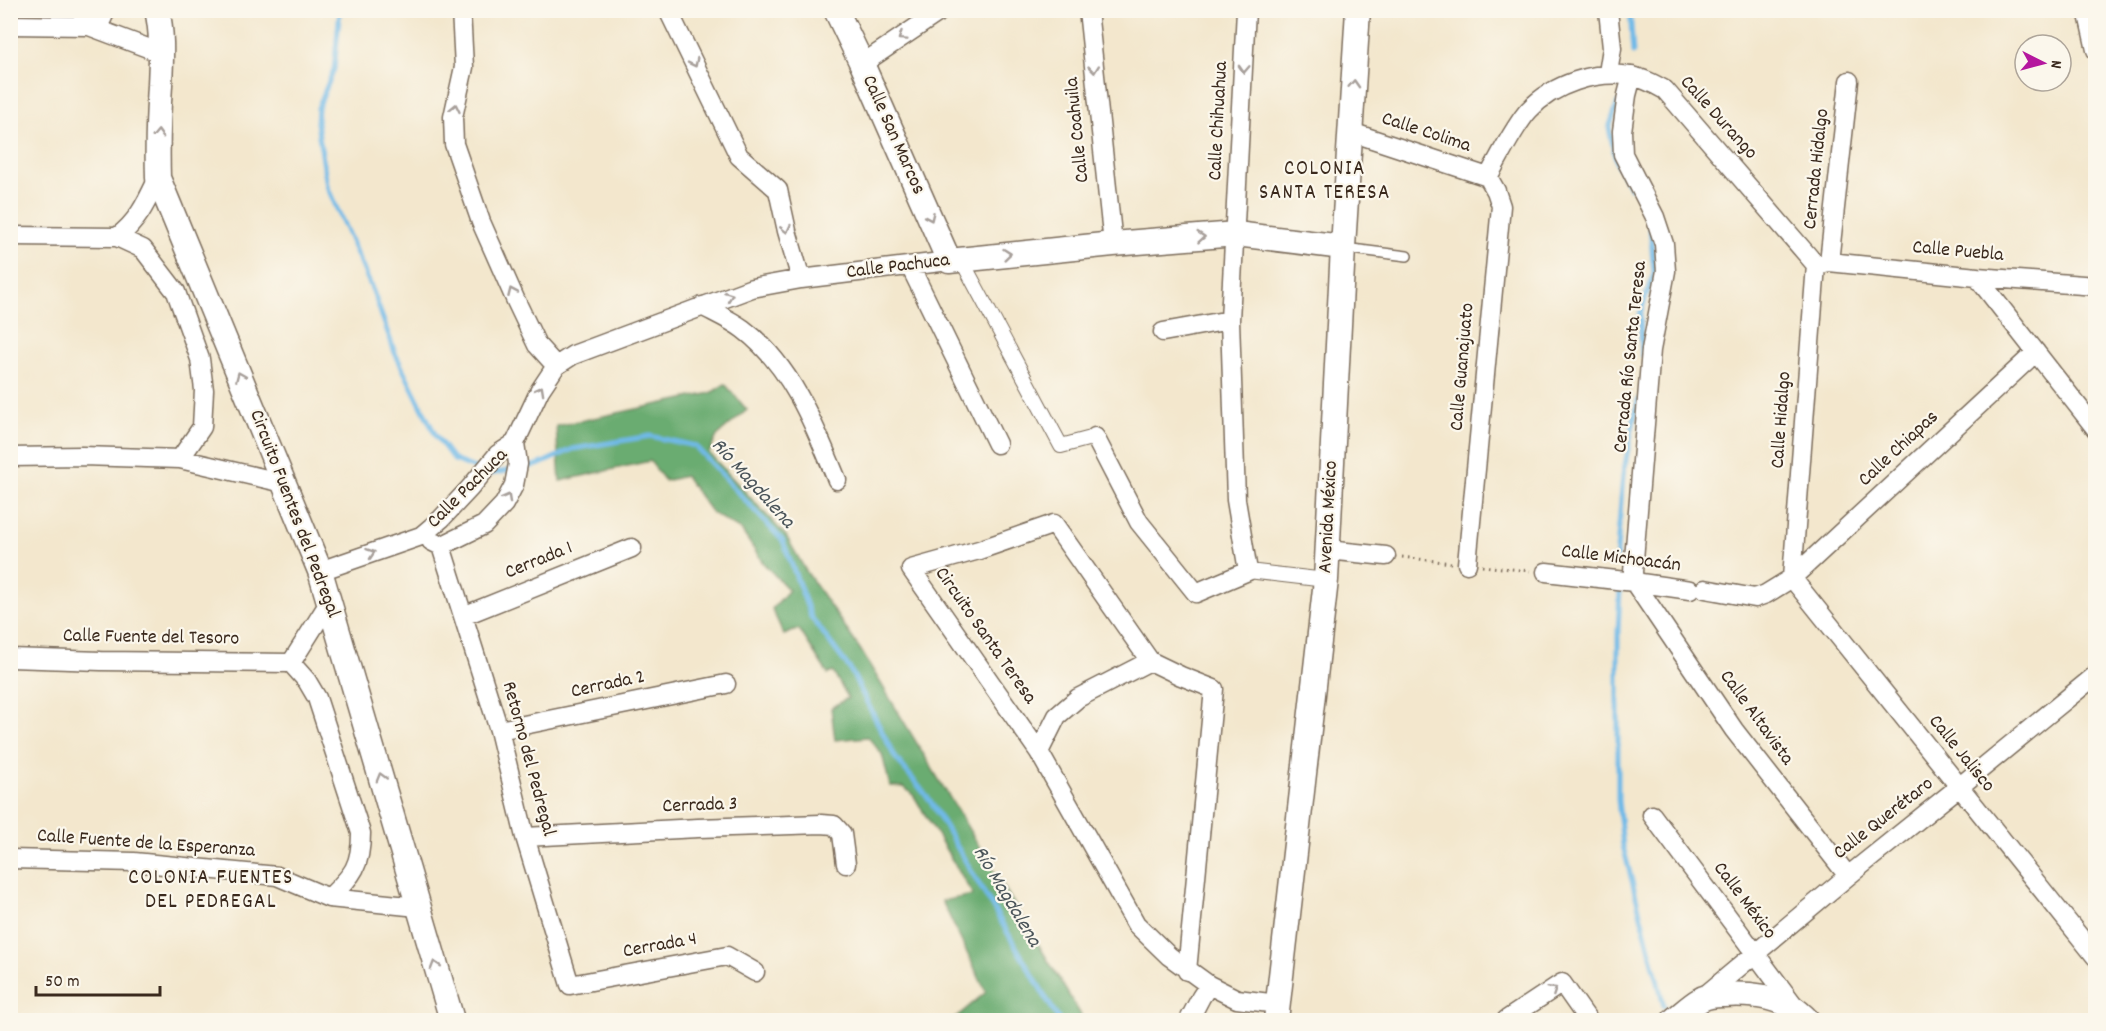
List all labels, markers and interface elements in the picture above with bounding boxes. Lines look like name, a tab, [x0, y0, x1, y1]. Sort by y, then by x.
one-way arrow	[898, 30, 909, 41]
north arrow	[2013, 33, 2073, 93]
one-way arrow	[686, 57, 698, 68]
text: N	[2044, 59, 2067, 70]
street label: Calle Chihuahua	[1202, 60, 1236, 181]
one-way arrow	[1087, 64, 1100, 73]
one-way arrow	[1237, 64, 1250, 73]
street label: Calle Durango	[1673, 70, 1764, 166]
street label: Calle San Marcos	[854, 71, 932, 199]
street label: Calle Coahuila	[1058, 75, 1097, 184]
one-way arrow	[1347, 80, 1360, 89]
one-way arrow	[448, 104, 461, 114]
street label: Calle Colima	[1378, 105, 1475, 161]
street label: Cerrada Hidalgo	[1797, 107, 1837, 231]
one-way arrow	[151, 130, 164, 139]
district label: COLONIA SANTA TERESA	[1259, 155, 1391, 209]
one-way arrow	[922, 210, 934, 221]
one-way arrow	[779, 224, 792, 234]
one-way arrow	[1197, 231, 1206, 244]
street label: Calle Puebla	[1911, 234, 2005, 270]
street label: Calle Pachuca	[845, 247, 952, 287]
one-way arrow	[1003, 248, 1012, 261]
street label: Cerrada Río Santa Teresa	[1607, 259, 1655, 454]
one-way arrow	[507, 287, 519, 298]
one-way arrow	[723, 291, 734, 304]
street label: Calle Guanajuato	[1443, 302, 1483, 432]
street label: Calle Hidalgo	[1765, 370, 1799, 469]
one-way arrow	[235, 371, 247, 382]
one-way arrow	[533, 386, 544, 396]
street label: Calle Chiapas	[1852, 404, 1946, 494]
street label: Circuito Fuentes del Pedregal	[241, 406, 347, 622]
water label: Río Magdalena	[703, 432, 802, 537]
street label: Calle Pachuca	[421, 442, 515, 536]
street label: Avenida México	[1312, 460, 1346, 574]
one-way arrow	[500, 494, 511, 504]
street label: Cerrada 1	[501, 535, 577, 587]
street label: Calle Michoacán	[1560, 538, 1682, 580]
one-way arrow	[365, 548, 375, 561]
street label: Circuito Santa Teresa	[927, 562, 1043, 711]
street label: Calle Fuente del Tesoro	[63, 622, 240, 654]
street label: Cerrada 2	[568, 664, 648, 706]
street label: Calle Altavista	[1712, 665, 1801, 772]
street label: Retorno del Pedregal	[494, 679, 562, 840]
street label: Calle Jalisco	[1921, 709, 2001, 799]
street label: Calle Querétaro	[1828, 771, 1940, 867]
one-way arrow	[375, 772, 388, 782]
street label: Cerrada 3	[662, 791, 738, 821]
street label: Calle Fuente de la Esperanza	[36, 822, 257, 866]
water label: Río Magdalena	[964, 841, 1049, 954]
street label: Calle México	[1706, 856, 1782, 946]
district label: COLONIA FUENTES DEL PEDREGAL	[128, 864, 294, 918]
street label: Cerrada 4	[621, 926, 699, 966]
scale bar	[36, 959, 160, 997]
one-way arrow	[430, 960, 442, 970]
text: 50 m	[45, 970, 80, 995]
one-way arrow	[1547, 985, 1557, 997]

